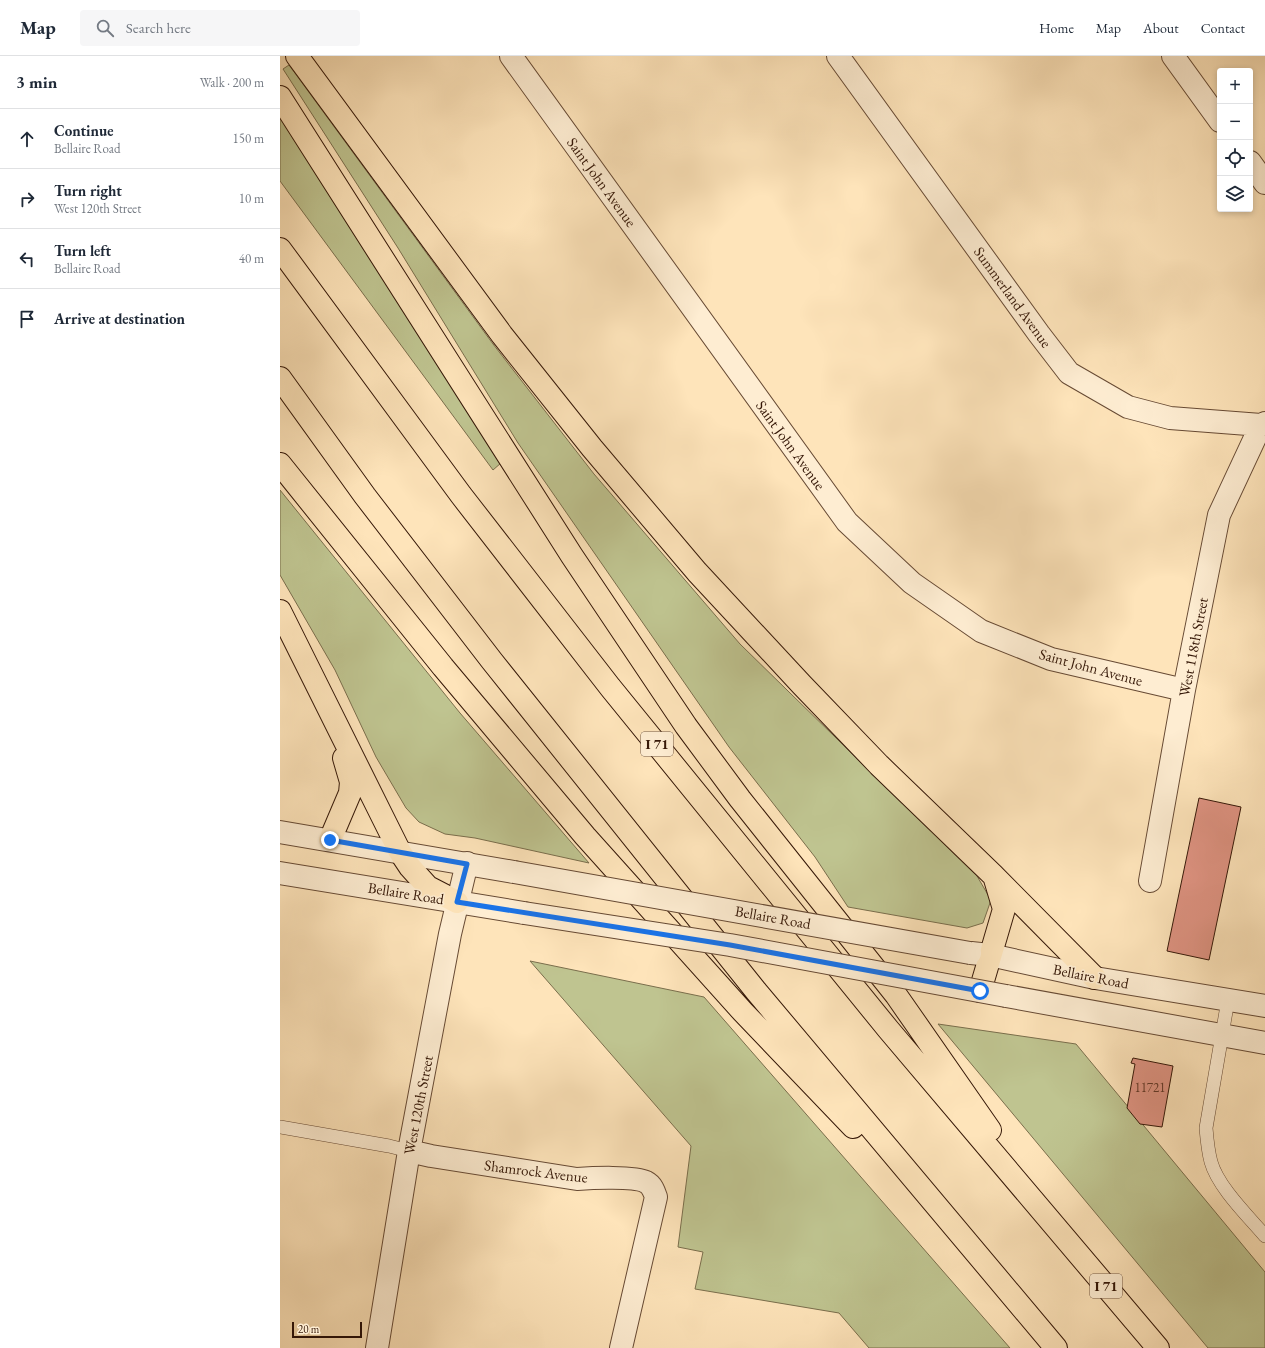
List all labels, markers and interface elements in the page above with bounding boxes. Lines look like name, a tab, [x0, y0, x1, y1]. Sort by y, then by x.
search box	[80, 10, 360, 46]
text: Map	[20, 15, 56, 40]
icon: search	[94, 17, 116, 39]
text: Search here	[126, 18, 191, 37]
text: Home	[1039, 19, 1074, 37]
text: Map	[1096, 19, 1121, 37]
text: About	[1143, 19, 1179, 37]
text: Contact	[1201, 19, 1245, 37]
map controls	[1217, 68, 1253, 212]
button: +	[1217, 68, 1253, 104]
text: 3 min	[16, 71, 57, 93]
text: Walk · 200 m	[200, 74, 264, 91]
button: −	[1217, 104, 1253, 140]
text: Continue	[54, 121, 114, 140]
icon: ahead	[16, 128, 38, 150]
text: 150 m	[233, 130, 264, 147]
street label: Saint John Avenue	[563, 133, 641, 231]
text: Bellaire Road	[54, 140, 121, 157]
button: locate	[1217, 140, 1253, 176]
button: layers	[1217, 176, 1253, 212]
text: Turn right	[54, 181, 122, 200]
icon: right	[16, 188, 38, 210]
text: 10 m	[239, 190, 264, 207]
text: West 120th Street	[54, 200, 141, 217]
text: Turn left	[54, 241, 111, 260]
street label: Summerland Avenue	[970, 243, 1056, 351]
icon: left	[16, 248, 38, 270]
text: 40 m	[239, 250, 264, 267]
text: Bellaire Road	[54, 260, 121, 277]
icon: arrive	[16, 308, 38, 330]
text: Arrive at destination	[54, 309, 185, 328]
street label: Saint John Avenue	[752, 396, 830, 494]
street label: West 118th Street	[1174, 596, 1212, 698]
street label: Saint John Avenue	[1037, 644, 1145, 690]
road number: I 71	[641, 732, 673, 756]
route end	[321, 831, 339, 849]
street label: Bellaire Road	[367, 878, 446, 908]
street label: Bellaire Road	[734, 901, 813, 933]
street label: Bellaire Road	[1052, 959, 1131, 993]
route start	[971, 982, 989, 1000]
street label: West 120th Street	[399, 1054, 437, 1156]
house number: 11721	[1134, 1079, 1166, 1096]
street label: Shamrock Avenue	[483, 1155, 589, 1187]
road number: I 71	[1090, 1274, 1122, 1298]
scale bar	[292, 1320, 362, 1339]
text: 20 m	[298, 1322, 319, 1336]

